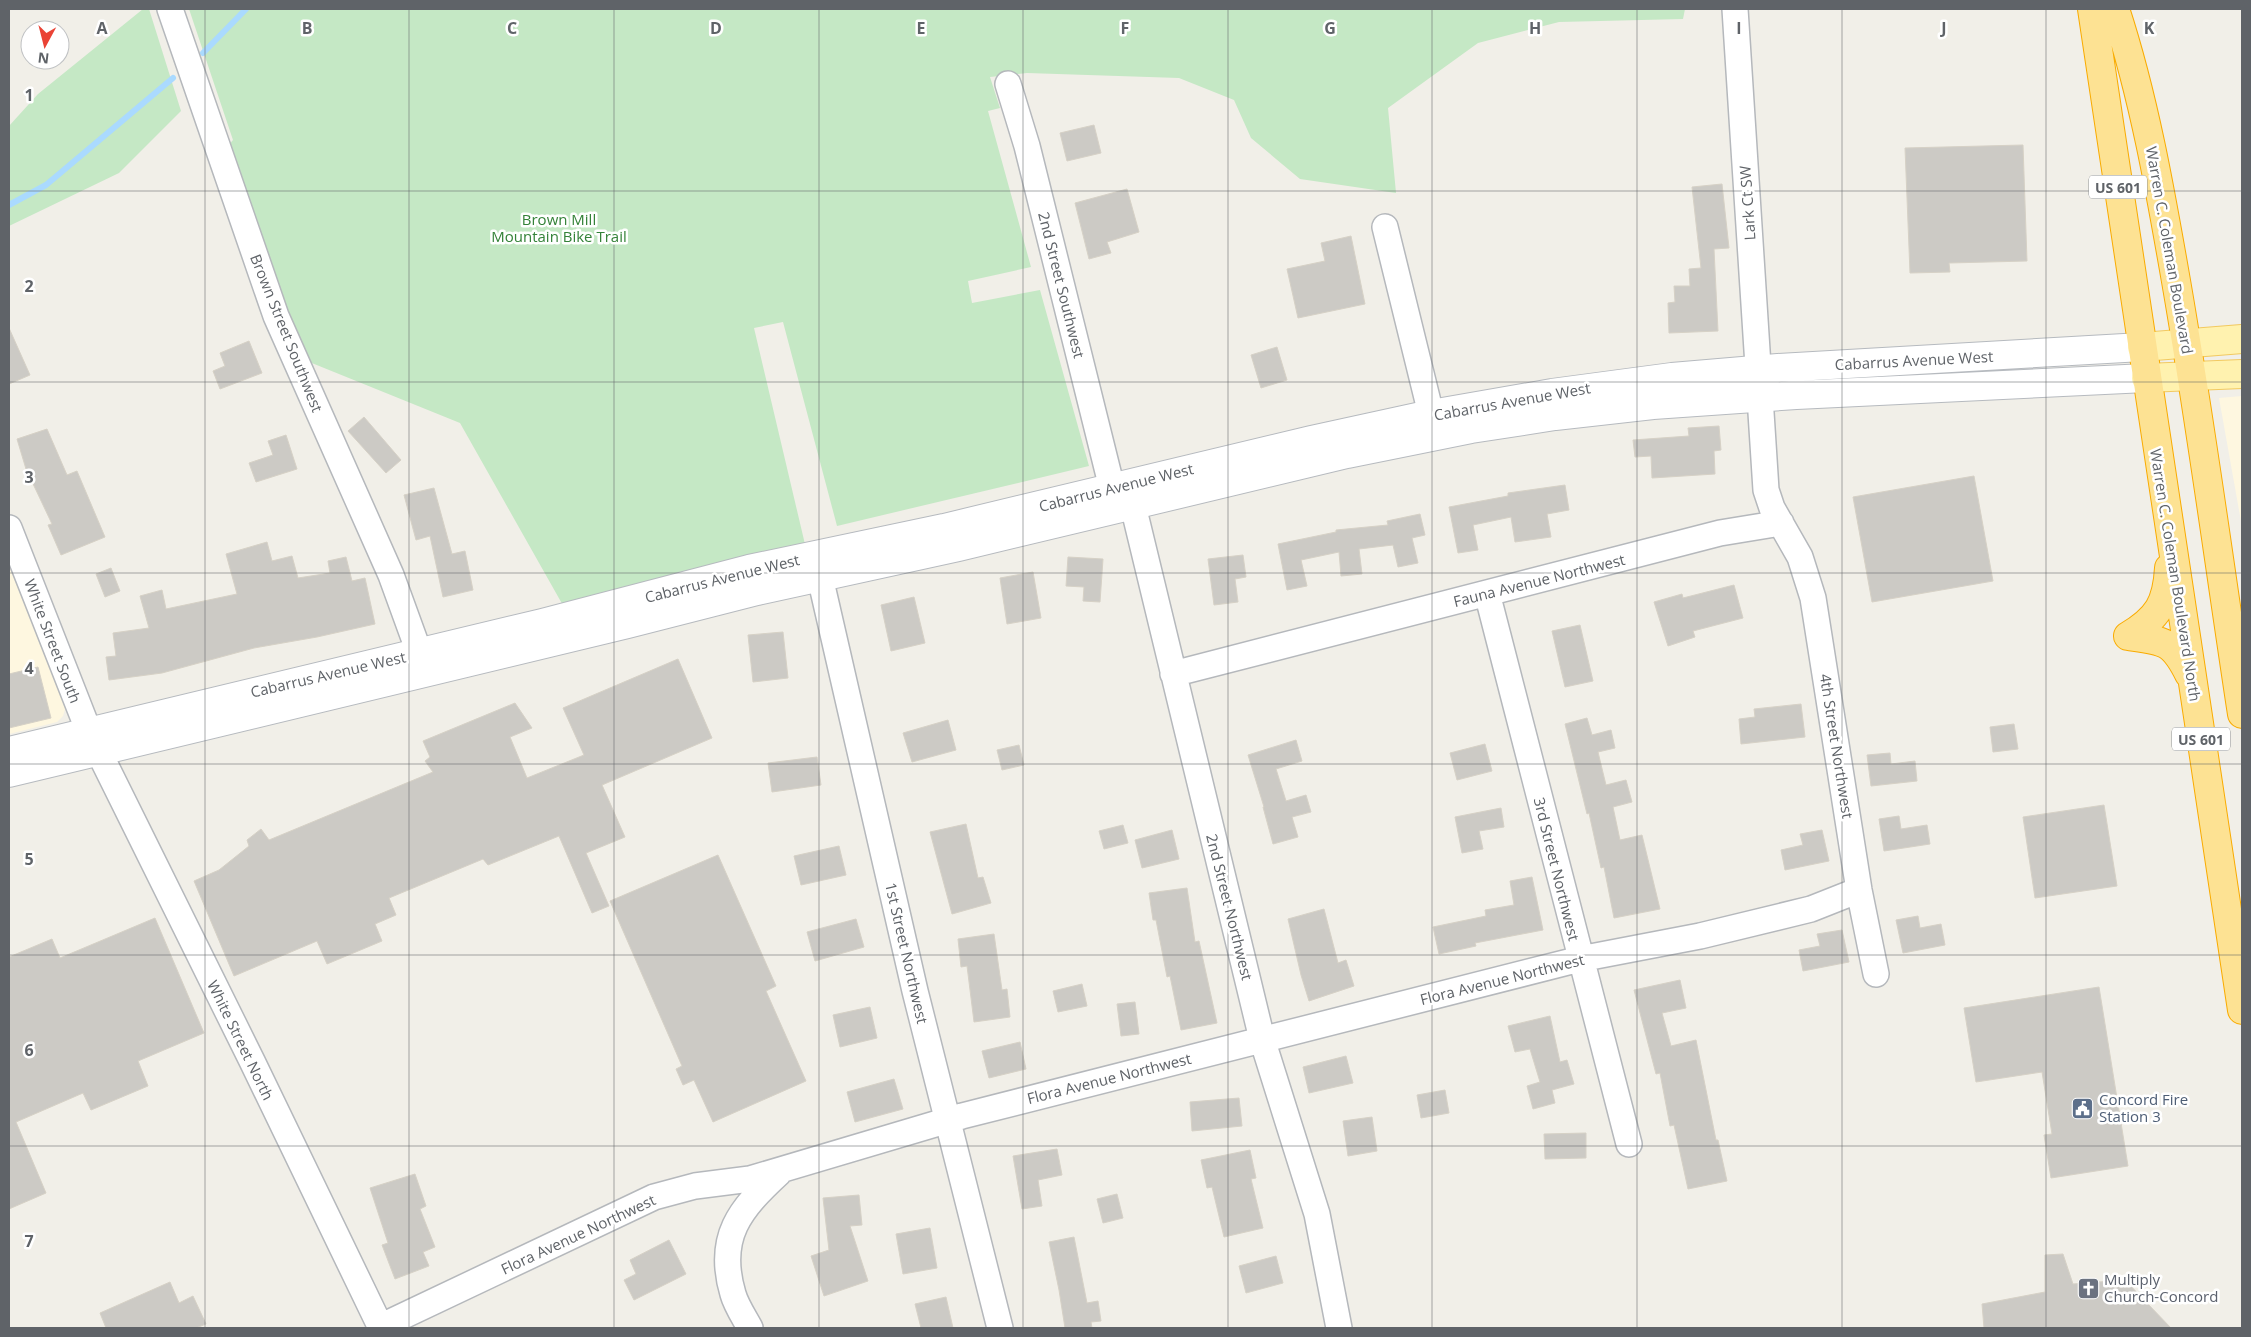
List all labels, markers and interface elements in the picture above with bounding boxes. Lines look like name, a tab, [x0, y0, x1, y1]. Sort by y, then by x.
text: A	[96, 17, 108, 39]
text: B	[302, 17, 312, 39]
text: C	[507, 17, 517, 39]
text: D	[710, 17, 722, 39]
text: E	[917, 17, 926, 39]
text: F	[1121, 17, 1129, 39]
text: G	[1324, 17, 1336, 39]
text: H	[1529, 17, 1541, 39]
text: I	[1736, 17, 1742, 39]
text: J	[1939, 17, 1947, 39]
text: K	[2144, 17, 2155, 39]
north arrow	[20, 20, 70, 70]
text: N	[37, 48, 50, 69]
text: 1	[24, 84, 34, 106]
street label: Warren C. Coleman Boulevard	[2142, 145, 2198, 355]
street label: Lark Ct SW	[1734, 165, 1760, 241]
road number: US 601	[2089, 176, 2147, 198]
park label: Brown Mill Mountain Bike Trail	[491, 209, 627, 246]
street label: 2nd Street Southwest	[1034, 210, 1090, 360]
street label: Brown Street Southwest	[246, 251, 328, 415]
text: 2	[24, 275, 34, 297]
street label: Cabarrus Avenue West	[1834, 346, 1994, 374]
street label: Cabarrus Avenue West	[1432, 377, 1592, 425]
street label: Warren C. Coleman Boulevard North	[2146, 447, 2206, 703]
street label: Cabarrus Avenue West	[1037, 458, 1195, 516]
text: 3	[24, 466, 34, 488]
street label: Cabarrus Avenue West	[643, 549, 801, 607]
street label: Fauna Avenue Northwest	[1451, 549, 1627, 611]
street label: White Street South	[20, 576, 86, 706]
street label: Cabarrus Avenue West	[248, 646, 408, 702]
text: 4	[24, 657, 34, 679]
street label: 4th Street Northwest	[1816, 672, 1858, 820]
road number: US 601	[2172, 728, 2230, 751]
street label: 3rd Street Northwest	[1530, 795, 1584, 943]
street label: 2nd Street Northwest	[1202, 832, 1258, 982]
text: 5	[24, 848, 34, 870]
street label: 1st Street Northwest	[881, 880, 933, 1026]
street label: Flora Avenue Northwest	[1418, 949, 1586, 1009]
street label: White Street North	[203, 977, 279, 1103]
text: 6	[24, 1039, 34, 1061]
street label: Flora Avenue Northwest	[1025, 1048, 1193, 1108]
place label: Concord Fire Station 3	[2099, 1089, 2188, 1126]
public building icon: Concord Fire Station 3	[2071, 1096, 2095, 1120]
street label: Flora Avenue Northwest	[497, 1189, 659, 1279]
text: 7	[24, 1230, 34, 1252]
place label: Multiply Church-Concord	[2104, 1269, 2218, 1306]
church icon: Multiply Church-Concord	[2076, 1276, 2100, 1300]

